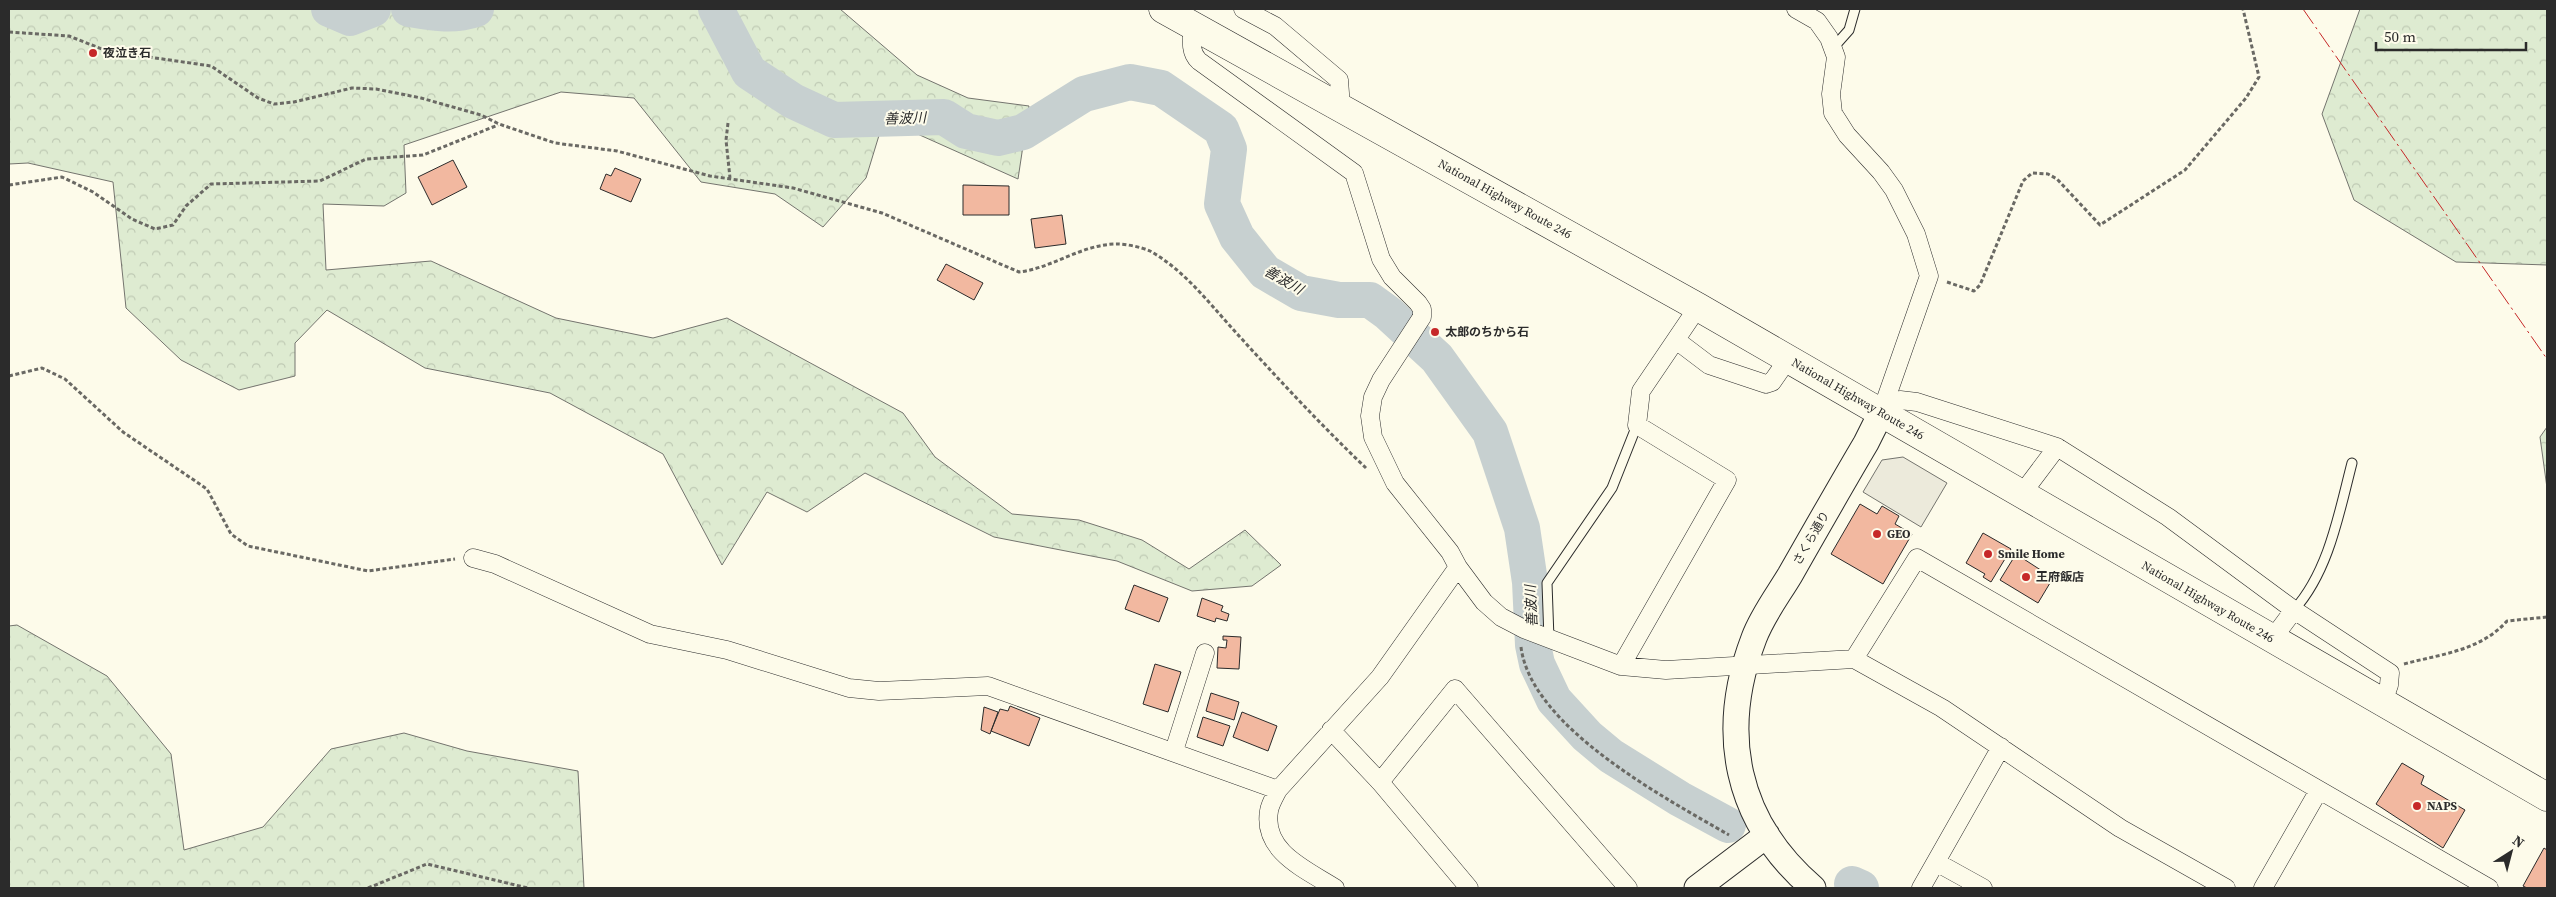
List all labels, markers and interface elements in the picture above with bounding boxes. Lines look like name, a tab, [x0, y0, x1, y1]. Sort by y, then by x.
scale bar	[2376, 20, 2526, 52]
text: 50 m	[2384, 26, 2416, 47]
place label: 夜泣き石	[103, 45, 151, 61]
marker: 夜泣き石	[87, 47, 99, 59]
water label: 善波川	[884, 107, 928, 129]
street label: National Highway Route 246	[1435, 156, 1575, 242]
water label: 善波川	[1261, 261, 1309, 300]
place label: 太郎のちから石	[1445, 324, 1529, 340]
marker: 太郎のちから石	[1429, 326, 1441, 338]
street label: National Highway Route 246	[1789, 354, 1927, 444]
street label: さくら通り	[1789, 508, 1833, 568]
place label: GEO	[1887, 526, 1911, 542]
marker: GEO	[1871, 528, 1883, 540]
place label: Smile Home	[1998, 546, 2065, 562]
marker: Smile Home	[1982, 548, 1994, 560]
street label: National Highway Route 246	[2139, 557, 2277, 647]
place label: 王府飯店	[2036, 569, 2084, 585]
marker: 王府飯店	[2020, 571, 2032, 583]
water label: 善波川	[1520, 583, 1542, 627]
place label: NAPS	[2427, 798, 2458, 814]
marker: NAPS	[2411, 800, 2423, 812]
north arrow	[2486, 827, 2536, 877]
text: N	[2509, 830, 2529, 853]

